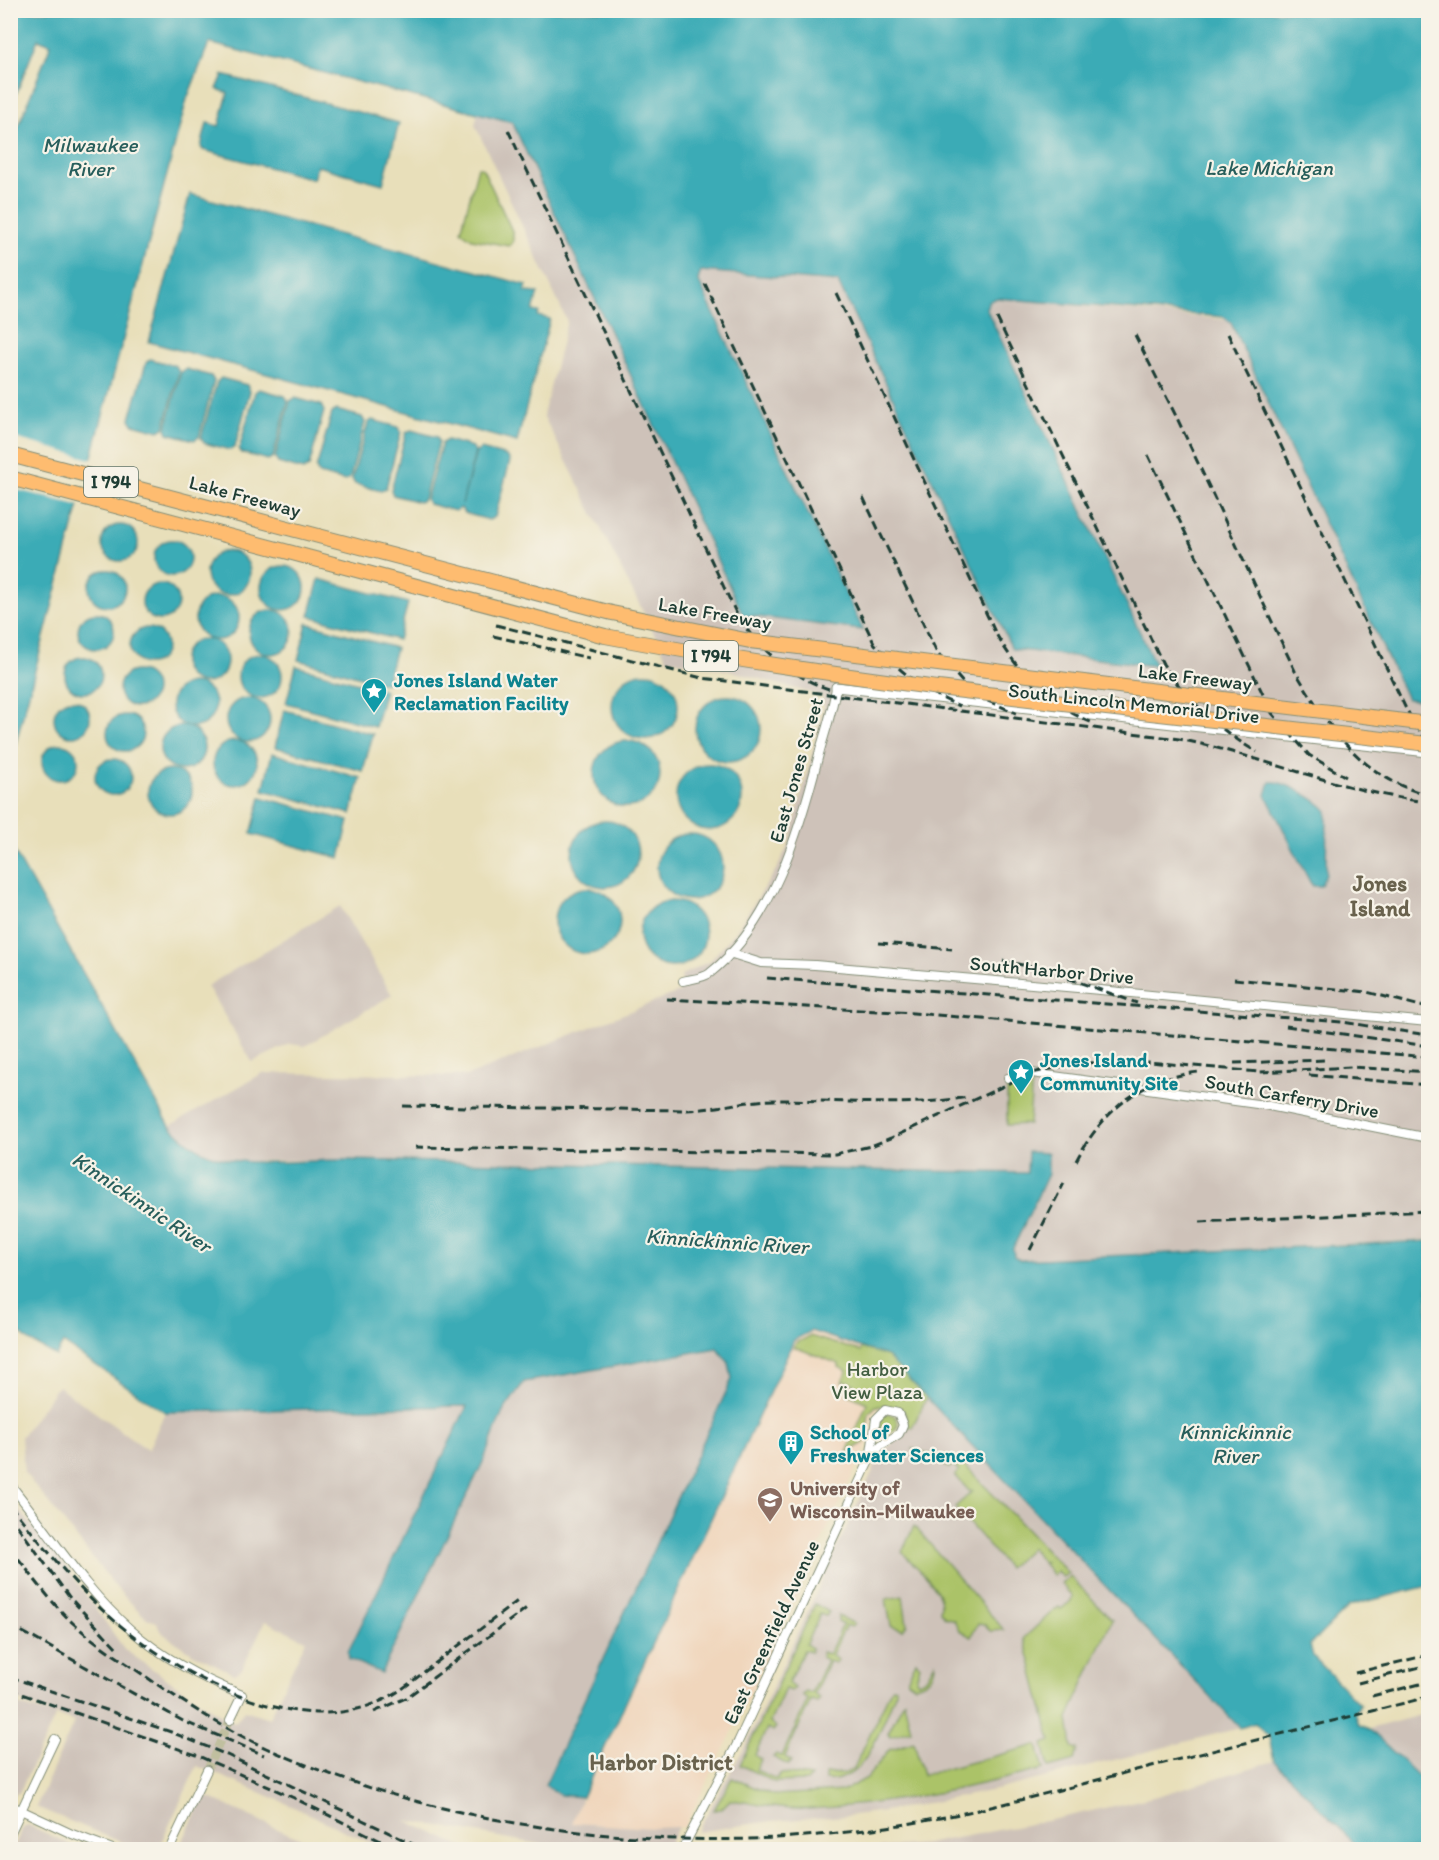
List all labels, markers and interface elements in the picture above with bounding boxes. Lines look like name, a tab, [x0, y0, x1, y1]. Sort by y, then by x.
water label: Milwaukee River	[43, 132, 139, 181]
water label: Lake Michigan	[1205, 155, 1334, 180]
road number: I 794	[84, 467, 138, 497]
street label: Lake Freeway	[186, 470, 304, 523]
street label: Lake Freeway	[656, 591, 774, 635]
road number: I 794	[684, 641, 738, 671]
street label: Lake Freeway	[1137, 658, 1254, 696]
place label: Jones Island Water Reclamation Facility	[393, 668, 569, 716]
place icon: Jones Island Water Reclamation Facility	[359, 676, 389, 714]
street label: South Lincoln Memorial Drive	[1007, 678, 1261, 728]
street label: East Jones Street	[764, 695, 828, 845]
district label: Jones Island	[1350, 870, 1411, 922]
street label: South Harbor Drive	[969, 951, 1135, 989]
place label: Jones Island Community Site	[1039, 1048, 1179, 1096]
place icon: Jones Island Community Site	[1006, 1057, 1036, 1095]
street label: South Carferry Drive	[1203, 1069, 1381, 1123]
water label: Kinnickinnic River	[68, 1146, 219, 1259]
water label: Kinnickinnic River	[645, 1223, 812, 1259]
park label: Harbor View Plaza	[831, 1357, 923, 1404]
water label: Kinnickinnic River	[1179, 1419, 1292, 1468]
place label: School of Freshwater Sciences	[810, 1420, 984, 1467]
building icon: School of Freshwater Sciences	[776, 1428, 806, 1466]
place label: University of Wisconsin-Milwaukee	[790, 1476, 975, 1523]
school or university icon: University of Wisconsin-Milwaukee	[755, 1485, 785, 1523]
street label: East Greenfield Avenue	[718, 1536, 824, 1728]
district label: Harbor District	[590, 1749, 733, 1776]

